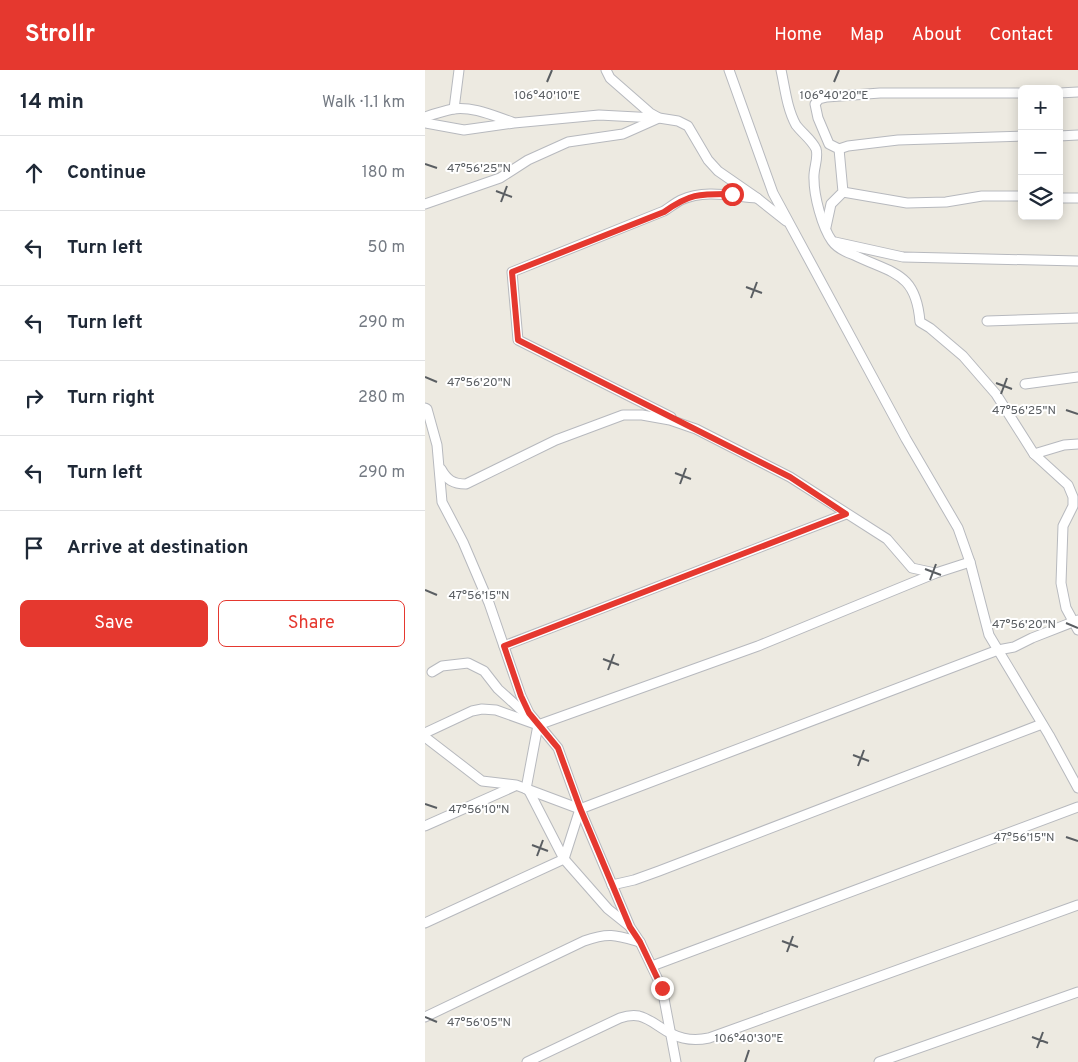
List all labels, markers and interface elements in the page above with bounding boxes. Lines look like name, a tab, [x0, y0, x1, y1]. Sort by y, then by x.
text: Strollr	[25, 20, 95, 50]
text: Home	[774, 24, 822, 47]
text: Map	[850, 24, 884, 47]
text: About	[912, 24, 961, 47]
text: Contact	[989, 24, 1053, 47]
map controls	[1018, 85, 1063, 220]
button: +	[1018, 85, 1063, 130]
text: 106°40'10"E	[514, 88, 580, 104]
text: 106°40'20"E	[799, 88, 869, 104]
text: 14 min	[20, 89, 84, 116]
text: Walk · 1.1 km	[322, 93, 405, 113]
button: −	[1018, 130, 1063, 175]
icon: ahead	[20, 159, 48, 187]
text: Continue	[67, 161, 146, 185]
text: 47°56'25"N	[447, 161, 511, 177]
text: 180 m	[362, 163, 405, 183]
button: layers	[1018, 175, 1063, 220]
route start	[721, 183, 744, 206]
icon: left	[20, 234, 48, 262]
text: Turn left	[67, 236, 143, 260]
text: 50 m	[368, 238, 405, 258]
icon: left	[20, 309, 48, 337]
text: Turn left	[67, 311, 143, 335]
text: 290 m	[358, 313, 405, 333]
text: 47°56'20"N	[447, 375, 511, 391]
icon: right	[20, 384, 48, 412]
text: Turn right	[67, 386, 155, 410]
text: 280 m	[358, 388, 405, 408]
text: 47°56'25"N	[992, 403, 1056, 419]
icon: left	[20, 459, 48, 487]
text: Turn left	[67, 461, 143, 485]
text: 290 m	[358, 463, 405, 483]
icon: arrive	[20, 534, 48, 562]
text: Arrive at destination	[67, 536, 248, 560]
text: 47°56'15"N	[449, 588, 509, 604]
button: Save	[20, 600, 208, 647]
button: Share	[218, 600, 405, 647]
text: 47°56'20"N	[992, 617, 1056, 633]
text: 47°56'10"N	[448, 802, 510, 818]
text: 47°56'15"N	[994, 830, 1054, 846]
route end	[651, 977, 674, 1000]
text: 47°56'05"N	[447, 1015, 511, 1031]
text: 106°40'30"E	[715, 1031, 783, 1047]

